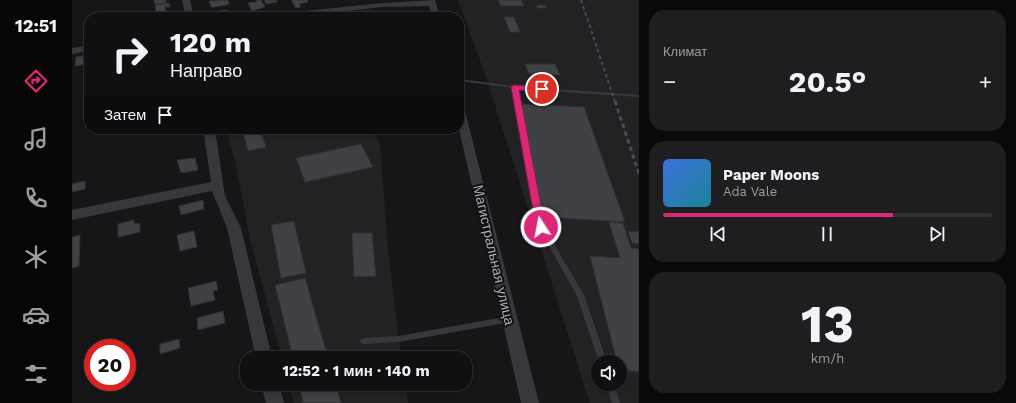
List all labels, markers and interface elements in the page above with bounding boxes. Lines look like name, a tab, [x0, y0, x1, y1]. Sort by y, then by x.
text: 12:51	[15, 15, 57, 36]
text: 120 m	[170, 26, 251, 59]
icon: right	[104, 28, 156, 80]
text: Климат	[663, 44, 707, 59]
text: Направо	[170, 60, 242, 81]
text: 20.5°	[789, 64, 866, 99]
icon: directions	[22, 67, 50, 95]
text: −	[663, 69, 676, 94]
text: +	[979, 69, 992, 94]
pin	[525, 72, 559, 106]
icon: arrive	[531, 78, 553, 100]
icon: arrive	[154, 104, 176, 126]
text: Затем	[104, 106, 146, 124]
icon: music	[22, 125, 50, 153]
text: Paper Moons	[723, 166, 819, 184]
street label: Магистральная улица	[470, 183, 518, 327]
icon: phone	[22, 184, 50, 212]
text: Ada Vale	[723, 184, 777, 199]
position arrow	[520, 206, 562, 248]
icon: previous	[707, 223, 729, 245]
icon: pause	[816, 223, 838, 245]
icon: next	[926, 223, 948, 245]
icon: climate	[22, 243, 50, 271]
text: 13	[801, 294, 854, 355]
icon: car	[22, 301, 50, 329]
speed limit sign: 20	[84, 339, 136, 391]
text: km/h	[811, 351, 844, 366]
map controls	[591, 355, 627, 391]
button: sound	[591, 355, 627, 391]
icon: filters	[22, 360, 50, 388]
text: 12:52 · 1 мин · 140 m	[282, 362, 430, 380]

